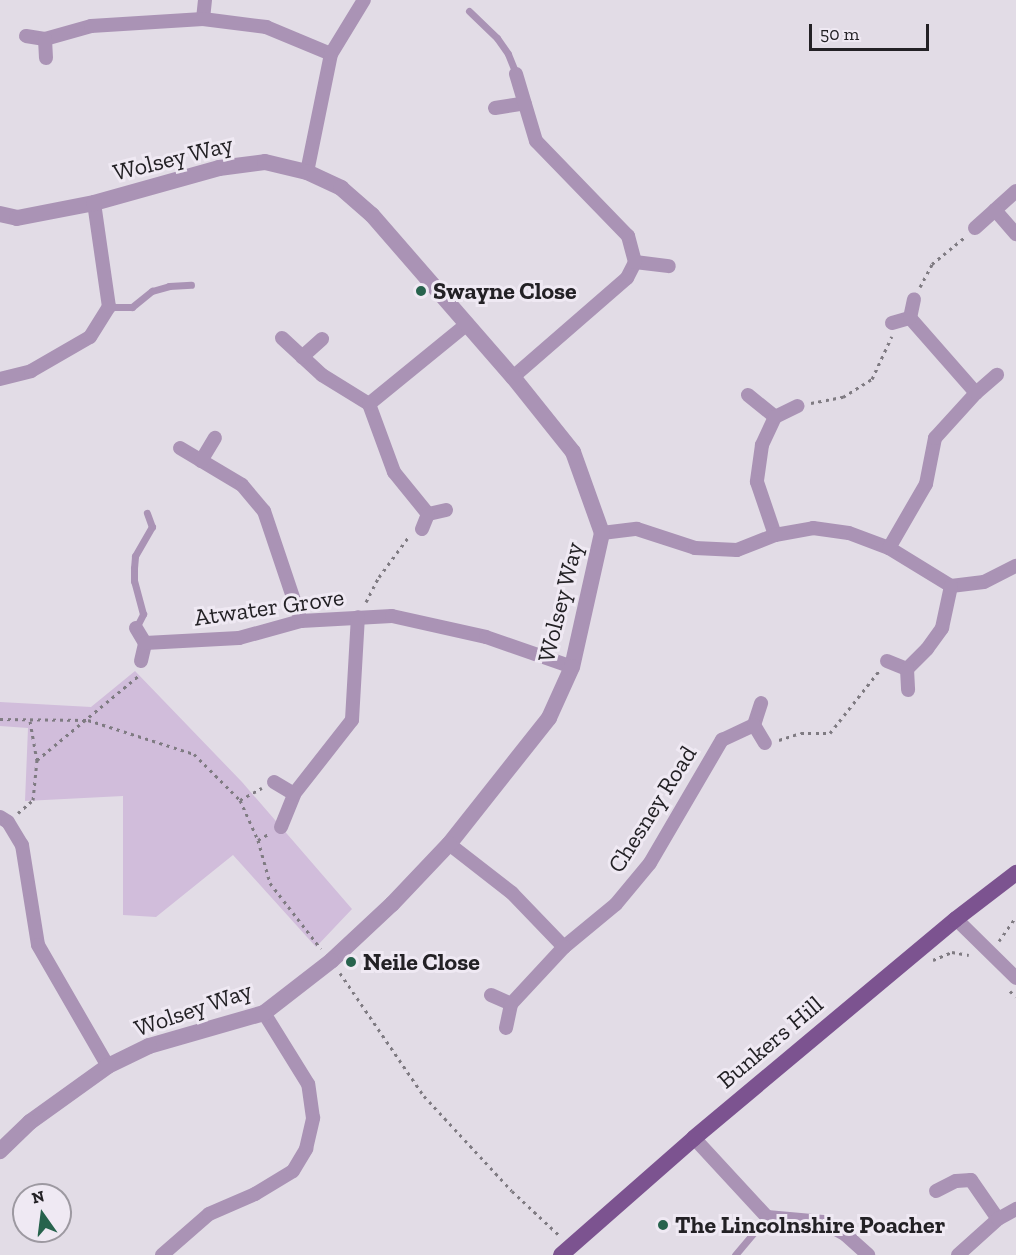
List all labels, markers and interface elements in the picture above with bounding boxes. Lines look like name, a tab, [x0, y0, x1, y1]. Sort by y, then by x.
scale bar	[812, 12, 932, 50]
text: 50 m	[820, 23, 859, 45]
street label: Wolsey Way	[109, 129, 237, 187]
place label: Swayne Close	[433, 277, 577, 305]
marker: Swayne Close	[414, 284, 428, 298]
street label: Wolsey Way	[531, 538, 589, 666]
street label: Atwater Grove	[192, 582, 346, 632]
street label: Chesney Road	[601, 740, 703, 878]
place label: Neile Close	[363, 948, 480, 976]
marker: Neile Close	[344, 955, 358, 969]
street label: Wolsey Way	[130, 975, 256, 1043]
street label: Bunkers Hill	[711, 990, 829, 1094]
north arrow	[12, 1183, 72, 1243]
text: N	[30, 1186, 46, 1208]
place label: The Lincolnshire Poacher	[675, 1211, 945, 1239]
marker: The Lincolnshire Poacher	[656, 1218, 670, 1232]

